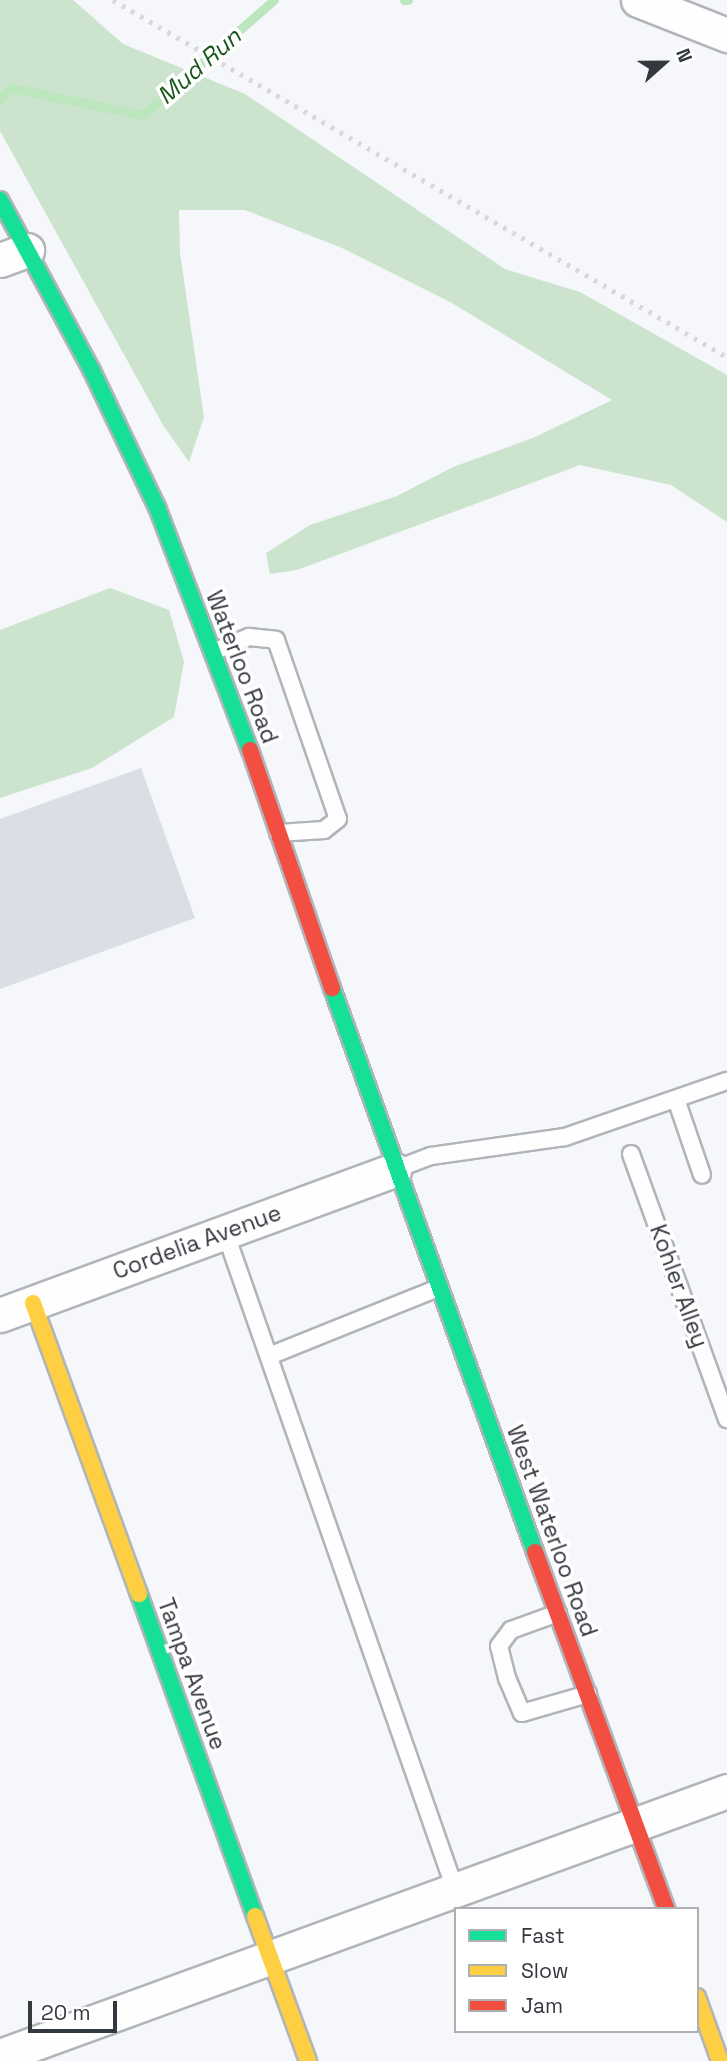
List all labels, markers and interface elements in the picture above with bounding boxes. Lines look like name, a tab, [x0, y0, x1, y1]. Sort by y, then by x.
water label: Mud Run	[151, 22, 247, 110]
north arrow	[629, 28, 699, 98]
text: N	[670, 45, 698, 66]
street label: Waterloo Road	[200, 587, 284, 747]
street label: Cordelia Avenue	[109, 1199, 285, 1285]
street label: Kohler Alley	[644, 1221, 714, 1351]
street label: West Waterloo Road	[501, 1421, 603, 1641]
street label: Tampa Avenue	[152, 1594, 232, 1754]
legend	[454, 1907, 699, 2033]
text: Fast	[521, 1922, 565, 1949]
text: Slow	[521, 1957, 569, 1984]
scale bar	[32, 1988, 121, 2032]
text: Jam	[521, 1992, 563, 2019]
text: 20 m	[41, 1999, 91, 2026]

